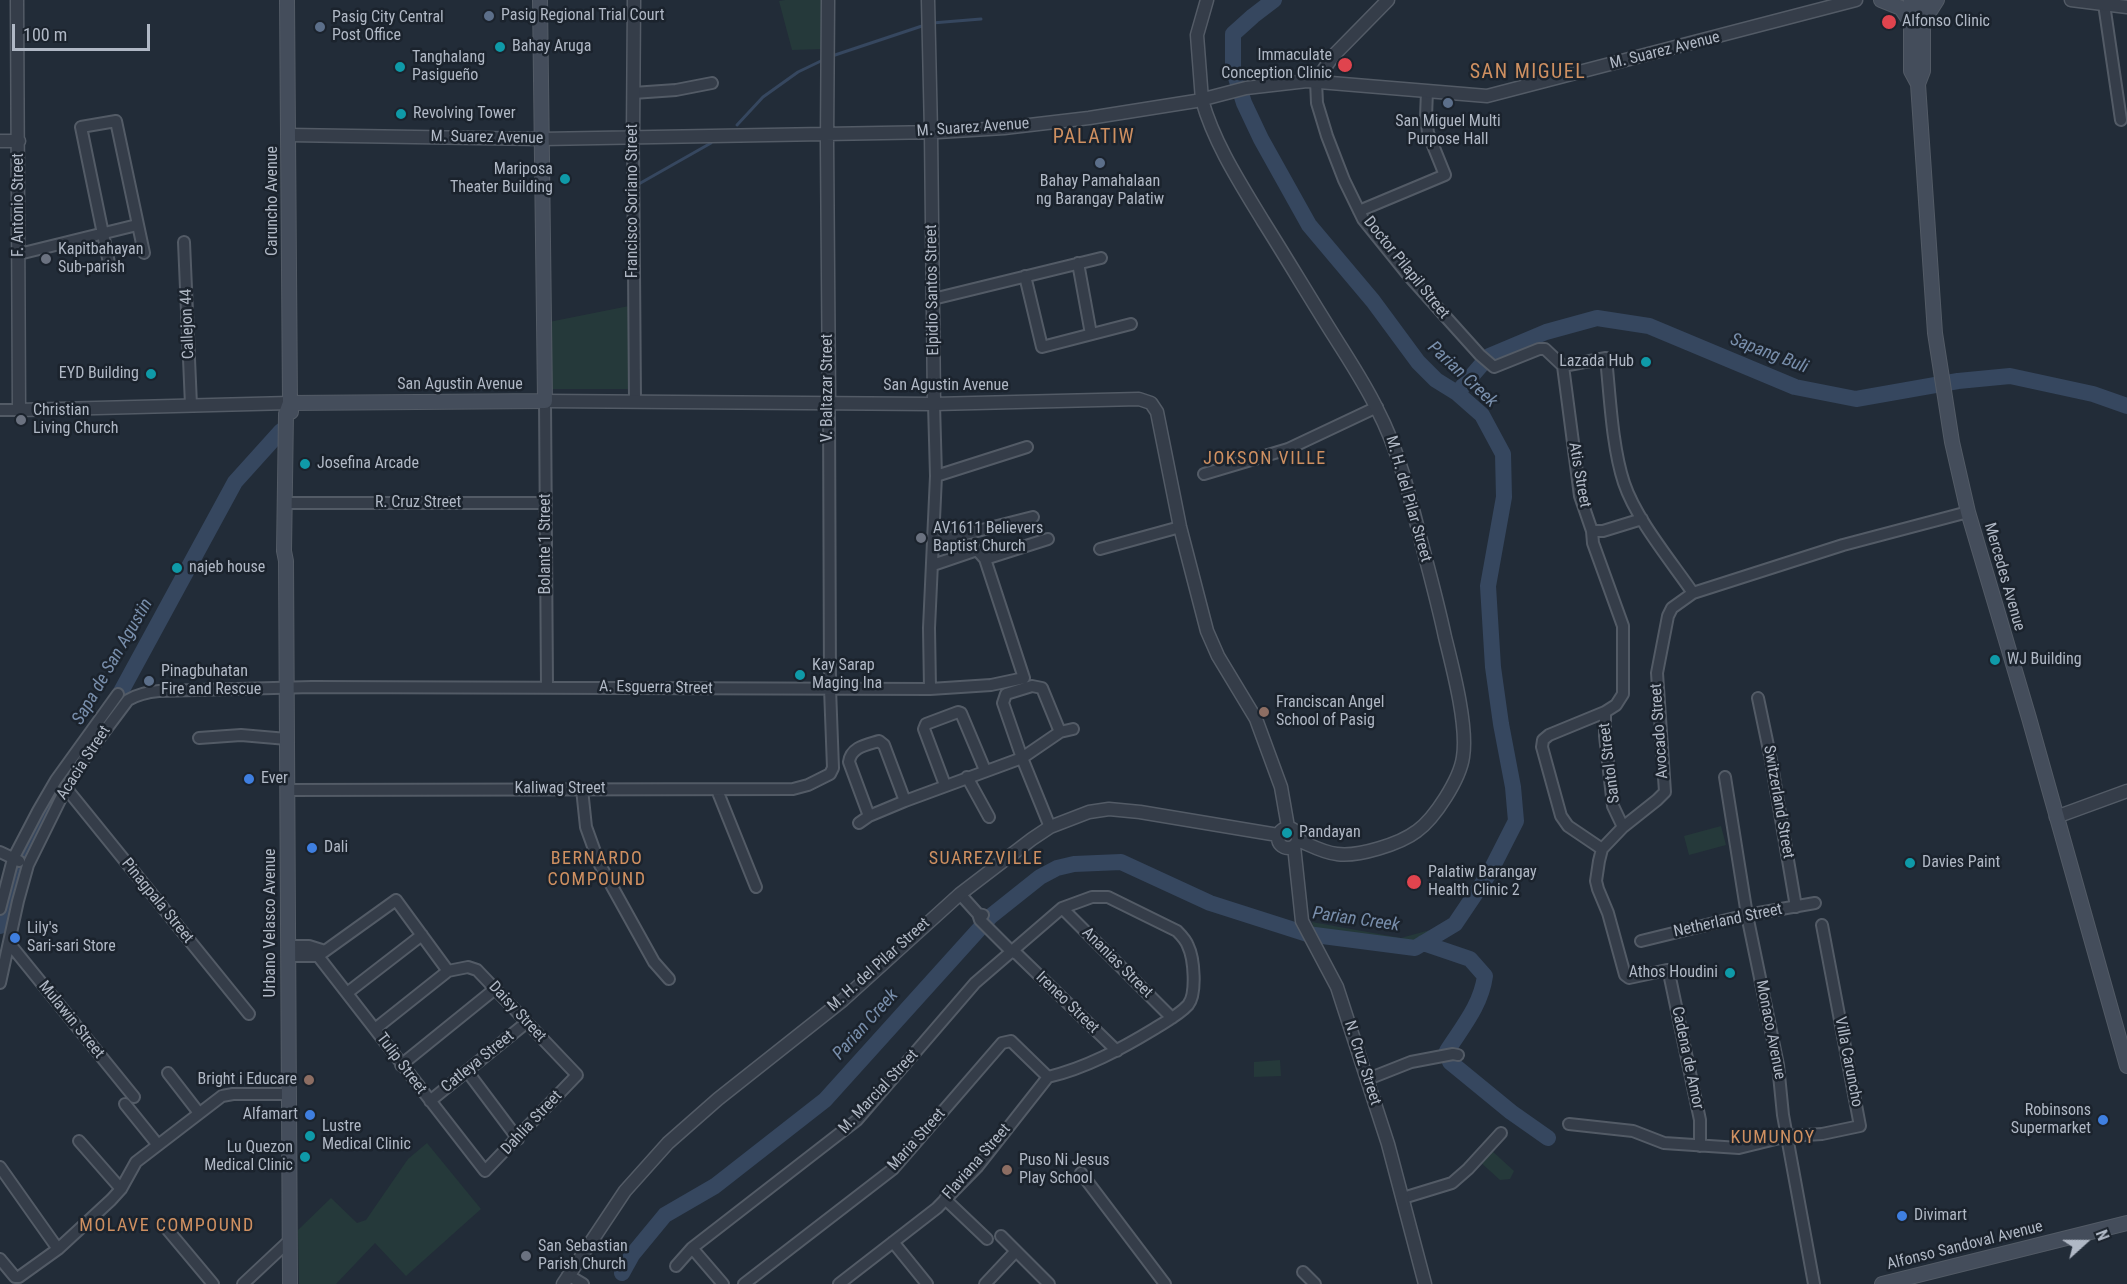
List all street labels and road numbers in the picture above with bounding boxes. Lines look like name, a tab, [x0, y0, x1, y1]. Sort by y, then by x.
street label: M. Suarez Avenue	[1608, 28, 1722, 74]
street label: M. Suarez Avenue	[916, 114, 1030, 142]
street label: Francisco Soriano Street	[623, 124, 643, 278]
street label: M. Suarez Avenue	[431, 127, 543, 149]
street label: Caruncho Avenue	[263, 146, 283, 256]
street label: F. Antonio Street	[9, 153, 29, 257]
street label: Doctor Pilapil Street	[1359, 213, 1453, 323]
street label: Elpidio Santos Street	[922, 224, 944, 356]
street label: Callejon 44	[177, 288, 199, 360]
street label: V. Baltazar Street	[818, 334, 838, 442]
street label: San Agustin Avenue	[397, 375, 523, 395]
street label: San Agustin Avenue	[883, 376, 1009, 396]
street label: M. H. del Pilar Street	[1381, 434, 1435, 564]
street label: Atis Street	[1564, 441, 1594, 509]
street label: R. Cruz Street	[375, 493, 461, 513]
street label: Bolante 1 Street	[536, 494, 556, 594]
street label: Mercedes Avenue	[1979, 521, 2029, 633]
street label: A. Esguerra Street	[599, 677, 713, 699]
street label: Avocado Street	[1647, 683, 1673, 779]
street label: Acacia Street	[53, 722, 115, 804]
street label: Santol Street	[1596, 722, 1624, 804]
street label: Switzerland Street	[1759, 744, 1797, 860]
street label: Kaliwag Street	[515, 779, 605, 799]
street label: Urbano Velasco Avenue	[261, 849, 281, 997]
street label: Pinagpala Street	[117, 855, 197, 947]
street label: Netherland Street	[1672, 900, 1784, 942]
street label: M. H. del Pilar Street	[824, 914, 934, 1016]
street label: Ananias Street	[1078, 924, 1156, 1002]
street label: Ireneo Street	[1031, 968, 1103, 1038]
street label: Mulawin Street	[34, 977, 108, 1063]
street label: Daisy Street	[484, 978, 550, 1046]
street label: Monaco Avenue	[1751, 979, 1789, 1081]
street label: Cadena de Amor	[1667, 1005, 1707, 1111]
street label: Villa Caruncho	[1830, 1015, 1866, 1109]
street label: N. Cruz Street	[1339, 1018, 1385, 1108]
street label: Catleya Street	[438, 1027, 518, 1097]
street label: Tulip Street	[372, 1030, 430, 1098]
street label: M. Marcial Street	[835, 1046, 923, 1138]
street label: Dahlia Street	[497, 1087, 567, 1159]
street label: Maria Street	[884, 1105, 950, 1175]
street label: Flaviana Street	[939, 1120, 1015, 1204]
street label: Alfonso Sandoval Avenue	[1885, 1217, 2045, 1275]

